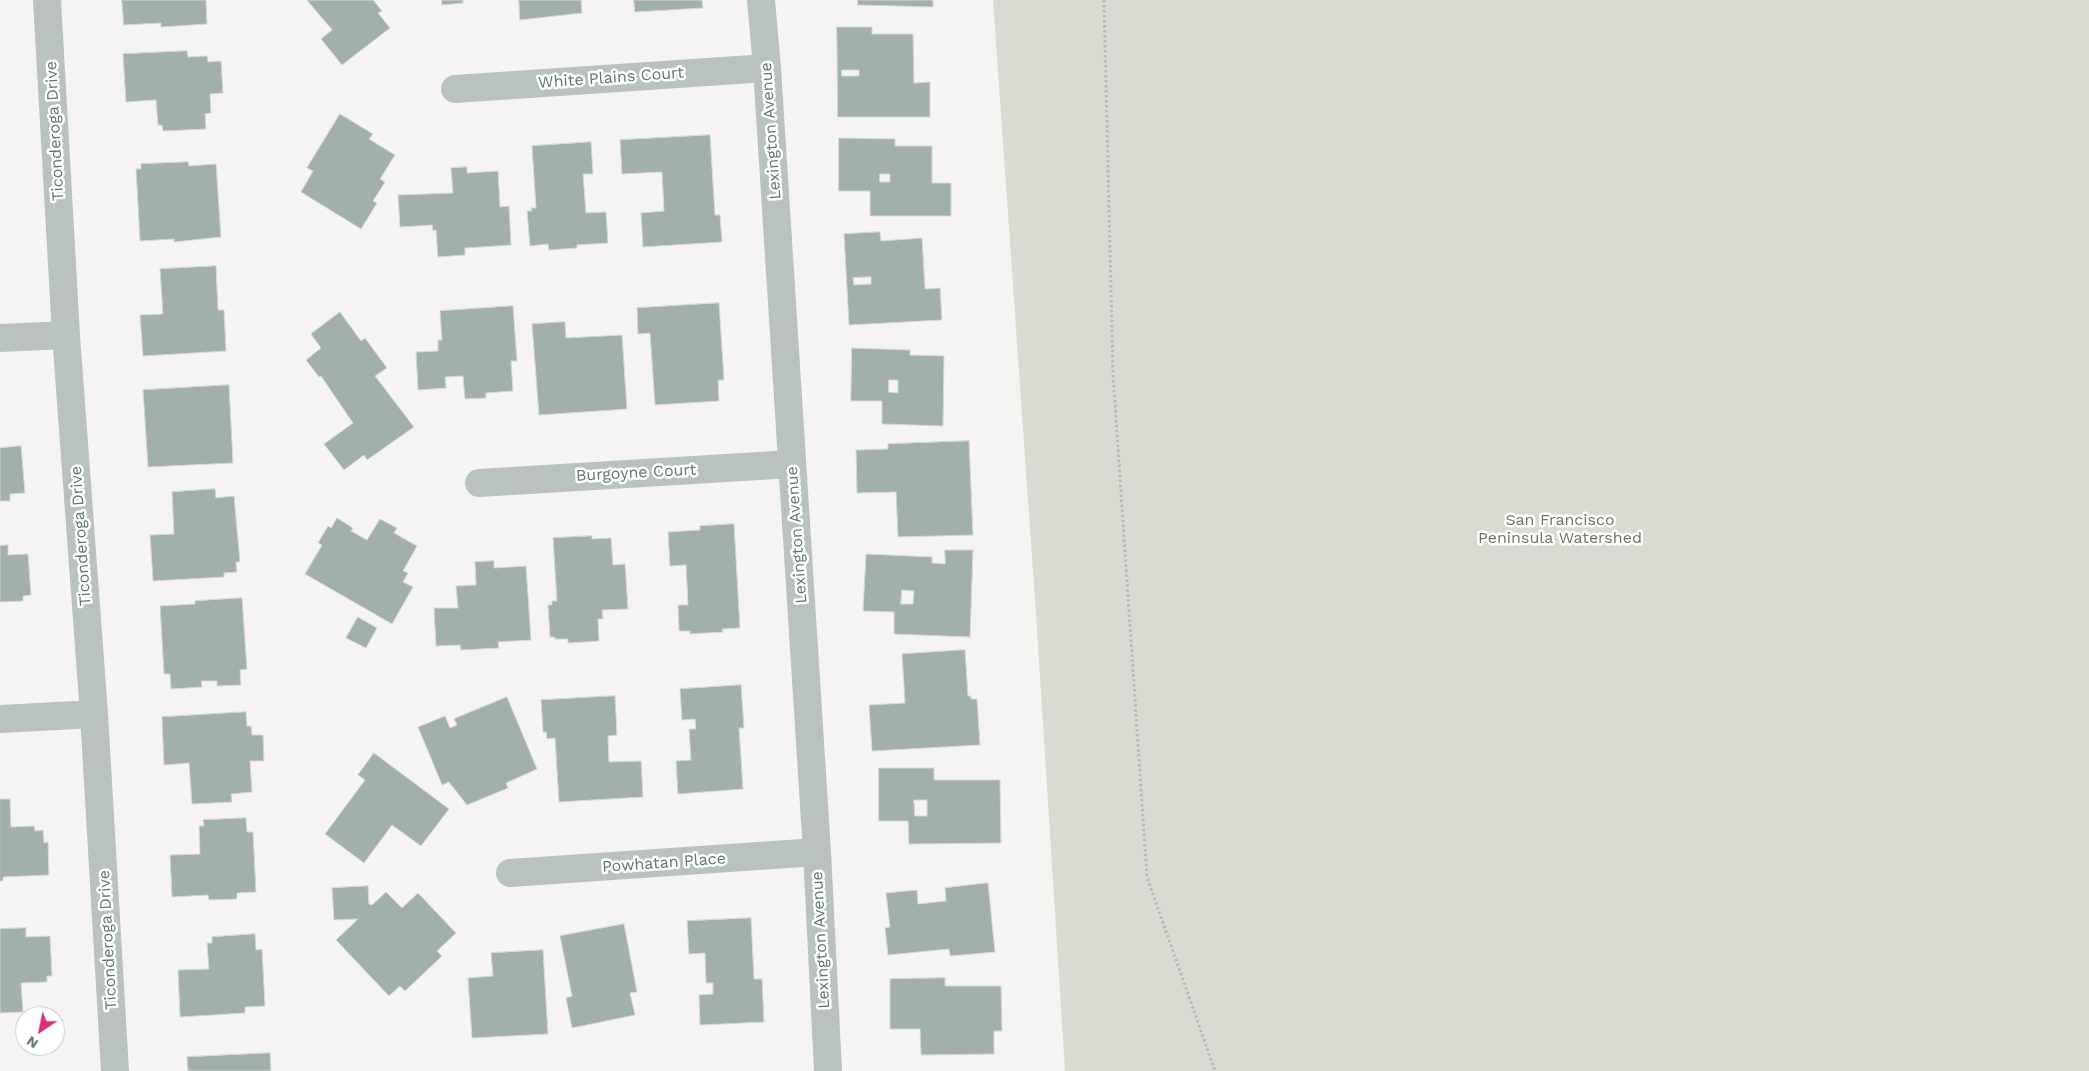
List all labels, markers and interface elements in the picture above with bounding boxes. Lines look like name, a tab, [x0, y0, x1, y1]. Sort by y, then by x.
street label: Ticonderoga Drive	[42, 61, 68, 201]
street label: Lexington Avenue	[757, 62, 785, 200]
street label: White Plains Court	[538, 63, 684, 93]
street label: Burgoyne Court	[575, 460, 697, 486]
street label: Ticonderoga Drive	[67, 465, 95, 607]
street label: Lexington Avenue	[783, 466, 811, 604]
park label: San Francisco Peninsula Watershed	[1478, 510, 1642, 548]
street label: Powhatan Place	[601, 849, 727, 877]
street label: Ticonderoga Drive	[95, 870, 121, 1010]
street label: Lexington Avenue	[808, 871, 834, 1009]
north arrow	[15, 1006, 65, 1056]
text: N	[23, 1033, 41, 1052]

